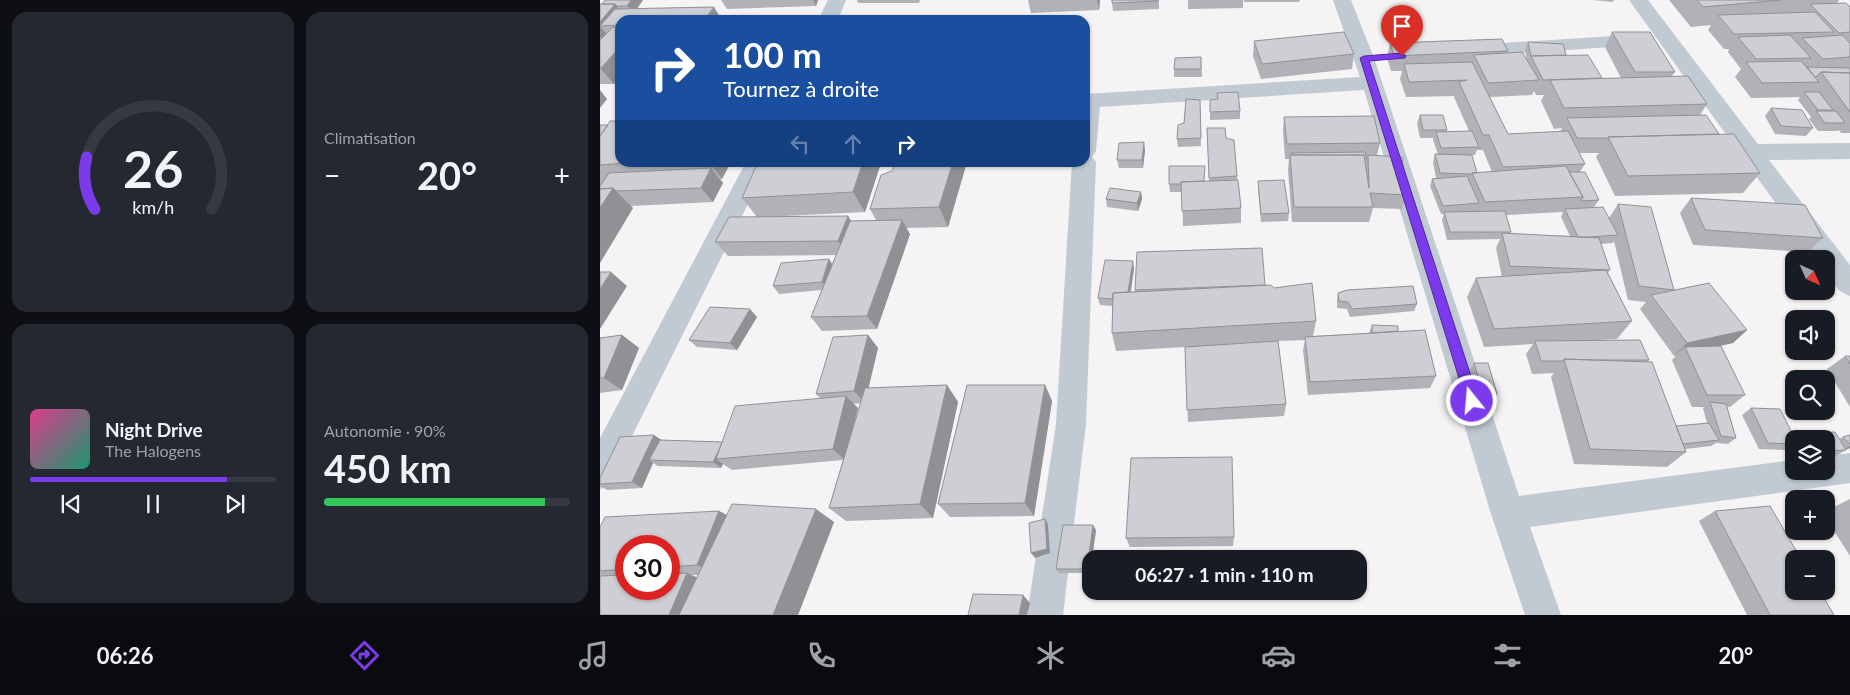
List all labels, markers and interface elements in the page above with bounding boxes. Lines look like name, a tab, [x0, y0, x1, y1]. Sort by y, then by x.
pin	[1381, 5, 1423, 56]
icon: arrive	[1388, 12, 1416, 40]
text: 100 m	[723, 33, 822, 75]
icon: right	[640, 35, 705, 100]
text: Tournez à droite	[723, 75, 879, 102]
text: Climatisation	[324, 128, 416, 147]
icon: left	[786, 130, 814, 158]
icon: ahead	[839, 130, 867, 158]
icon: right	[892, 130, 920, 158]
text: 26	[123, 137, 183, 199]
text: 20°	[417, 152, 477, 198]
text: −	[324, 158, 340, 192]
text: +	[554, 158, 570, 192]
text: km/h	[132, 196, 174, 218]
north arrow	[1785, 250, 1835, 300]
map controls	[1785, 250, 1835, 600]
button: sound	[1785, 310, 1835, 360]
button: search	[1785, 370, 1835, 420]
position arrow	[1445, 374, 1497, 426]
text: Night Drive	[105, 418, 203, 441]
text: Autonomie · 90%	[324, 421, 446, 440]
button: layers	[1785, 430, 1835, 480]
text: The Halogens	[105, 441, 201, 460]
text: 450 km	[324, 445, 452, 491]
icon: previous	[57, 490, 85, 518]
icon: pause	[139, 490, 167, 518]
icon: next	[221, 490, 249, 518]
button: +	[1785, 490, 1835, 540]
speed limit sign: 30	[615, 535, 680, 600]
button: −	[1785, 550, 1835, 600]
text: 06:27 · 1 min · 110 m	[1135, 563, 1314, 586]
icon: directions	[347, 638, 382, 673]
icon: music	[576, 638, 611, 673]
icon: phone	[804, 638, 839, 673]
icon: climate	[1033, 638, 1068, 673]
icon: car	[1261, 638, 1296, 673]
icon: filters	[1490, 638, 1525, 673]
text: 06:26	[97, 642, 154, 669]
text: 20°	[1718, 642, 1753, 669]

